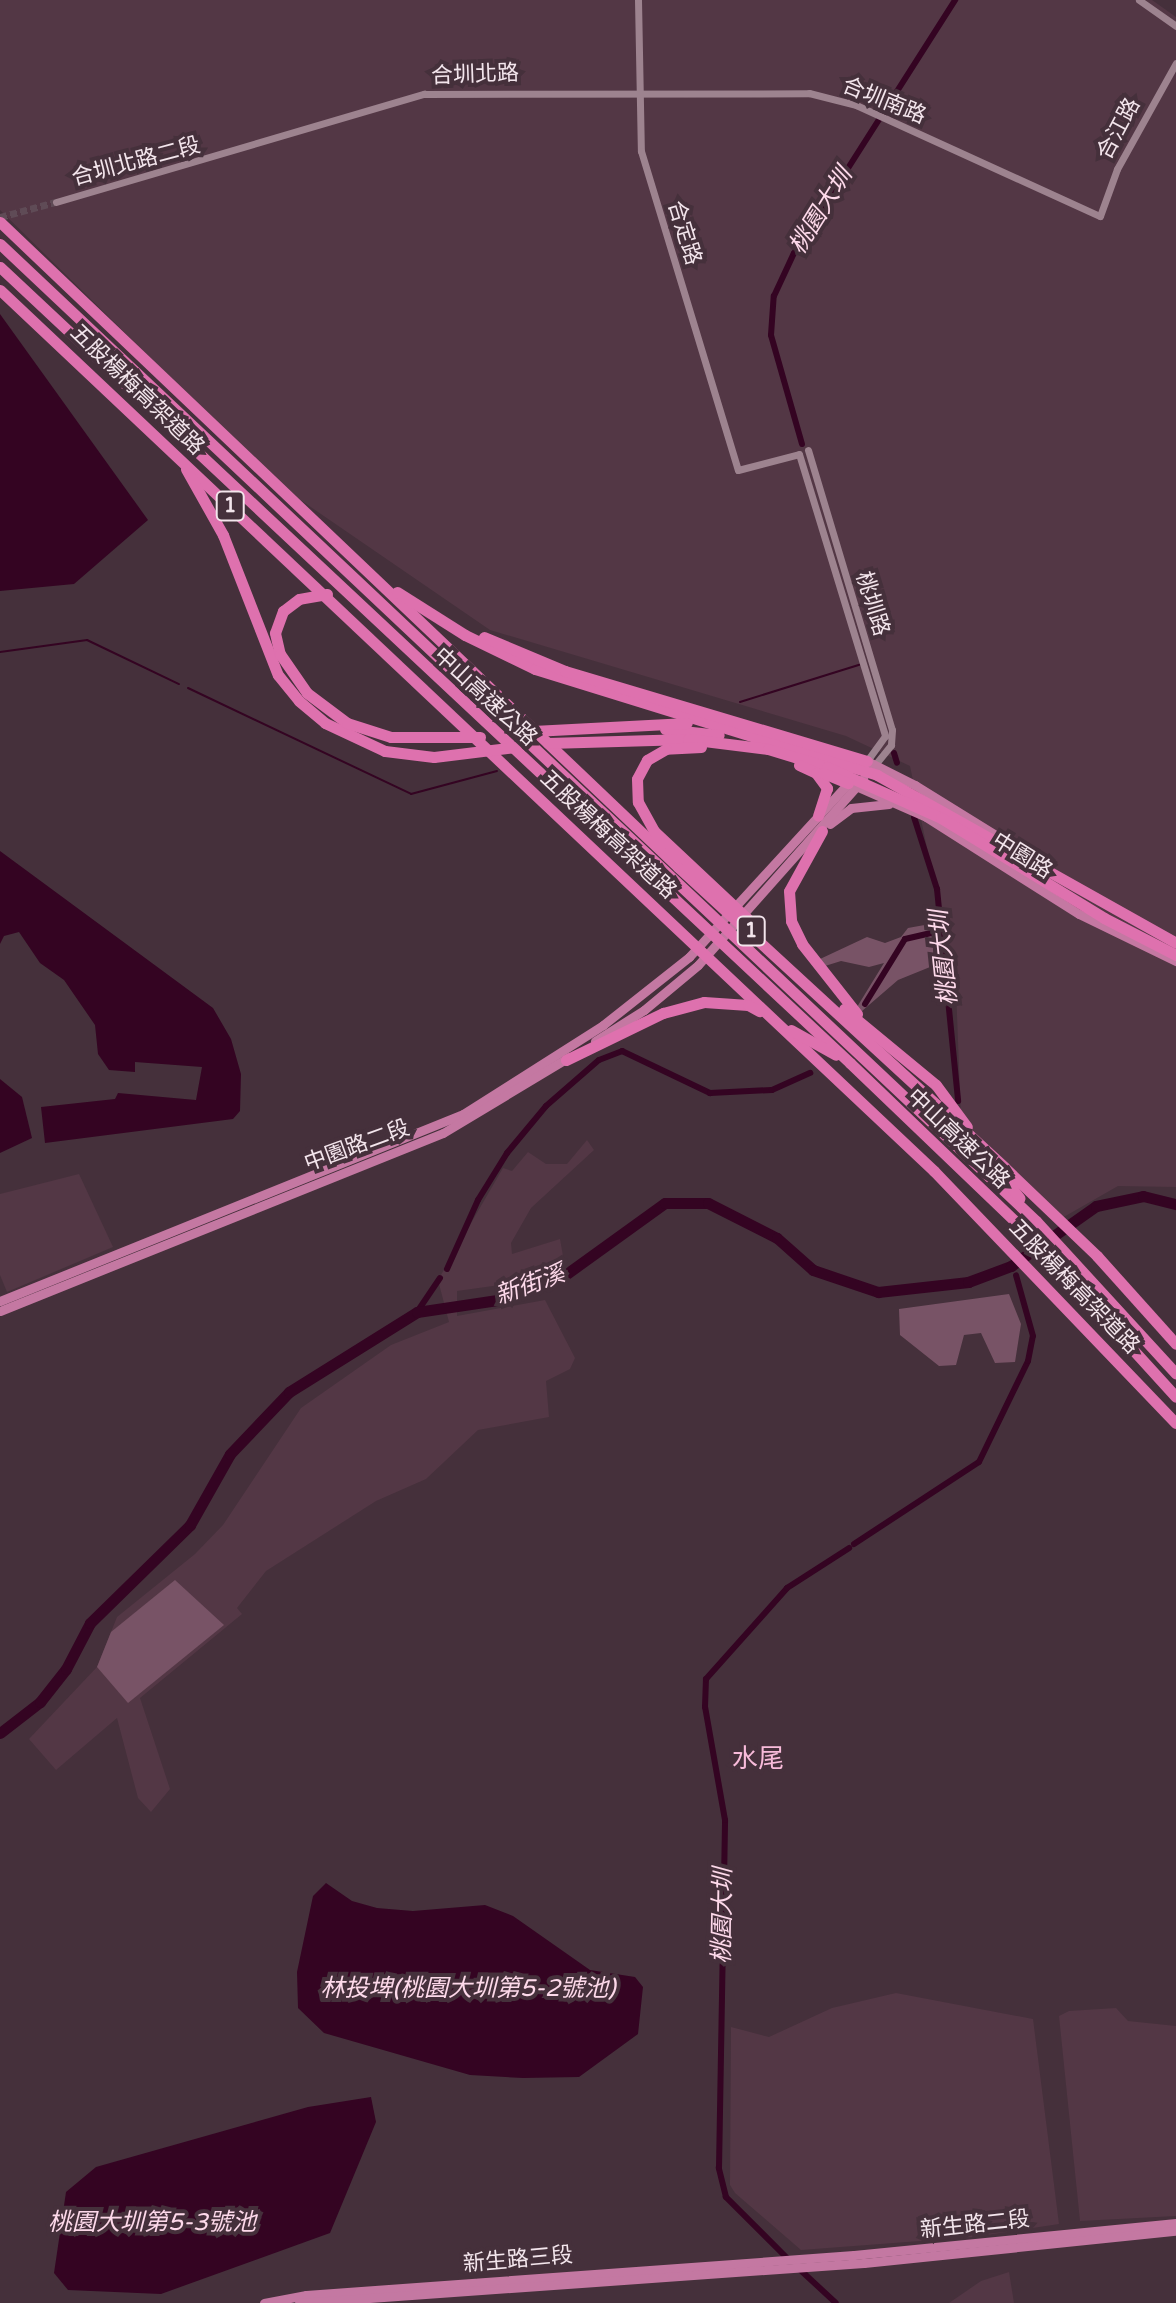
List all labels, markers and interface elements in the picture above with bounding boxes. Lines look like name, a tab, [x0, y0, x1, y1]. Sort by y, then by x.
street label: 合圳北路	[431, 60, 519, 90]
street label: 合圳南路	[838, 72, 930, 130]
street label: 合江路	[1092, 94, 1146, 164]
street label: 合圳北路二段	[69, 132, 203, 192]
water label: 桃園大圳	[783, 163, 859, 259]
street label: 合定路	[662, 198, 706, 268]
street label: 五股楊梅高架道路	[65, 319, 209, 461]
road number: 1	[214, 490, 246, 522]
street label: 桃圳路	[850, 569, 894, 639]
street label: 中山高速公路	[428, 642, 542, 752]
street label: 五股楊梅高架道路	[535, 765, 681, 905]
street label: 中園路	[987, 827, 1057, 885]
water label: 桃園大圳	[925, 909, 963, 1007]
road number: 1	[735, 915, 767, 947]
street label: 中山高速公路	[901, 1084, 1015, 1194]
street label: 中園路二段	[301, 1115, 413, 1177]
street label: 五股楊梅高架道路	[1003, 1215, 1145, 1359]
water label: 新街溪	[491, 1259, 569, 1311]
district label: 水尾	[732, 1743, 784, 1775]
water label: 桃園大圳	[708, 1868, 738, 1964]
water label: 林投埤(桃園大圳第5-2號池)	[321, 1975, 615, 2003]
street label: 新生路二段	[919, 2206, 1031, 2244]
water label: 桃園大圳第5-3號池	[48, 2209, 256, 2237]
street label: 新生路三段	[462, 2242, 574, 2278]

